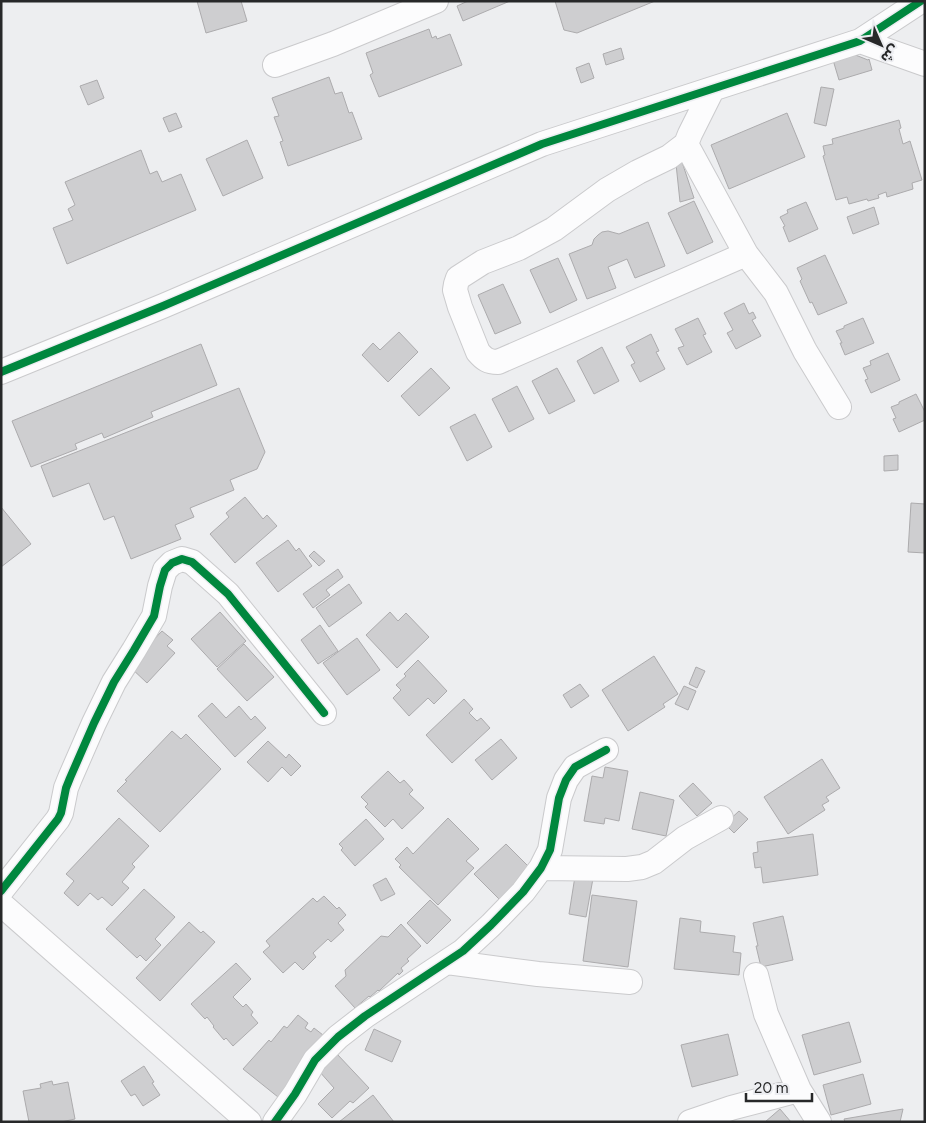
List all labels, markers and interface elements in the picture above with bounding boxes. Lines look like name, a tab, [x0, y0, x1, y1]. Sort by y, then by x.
north arrow	[856, 20, 906, 70]
text: ش	[877, 41, 903, 67]
scale bar	[746, 1070, 812, 1102]
text: 20 m	[754, 1079, 788, 1097]

